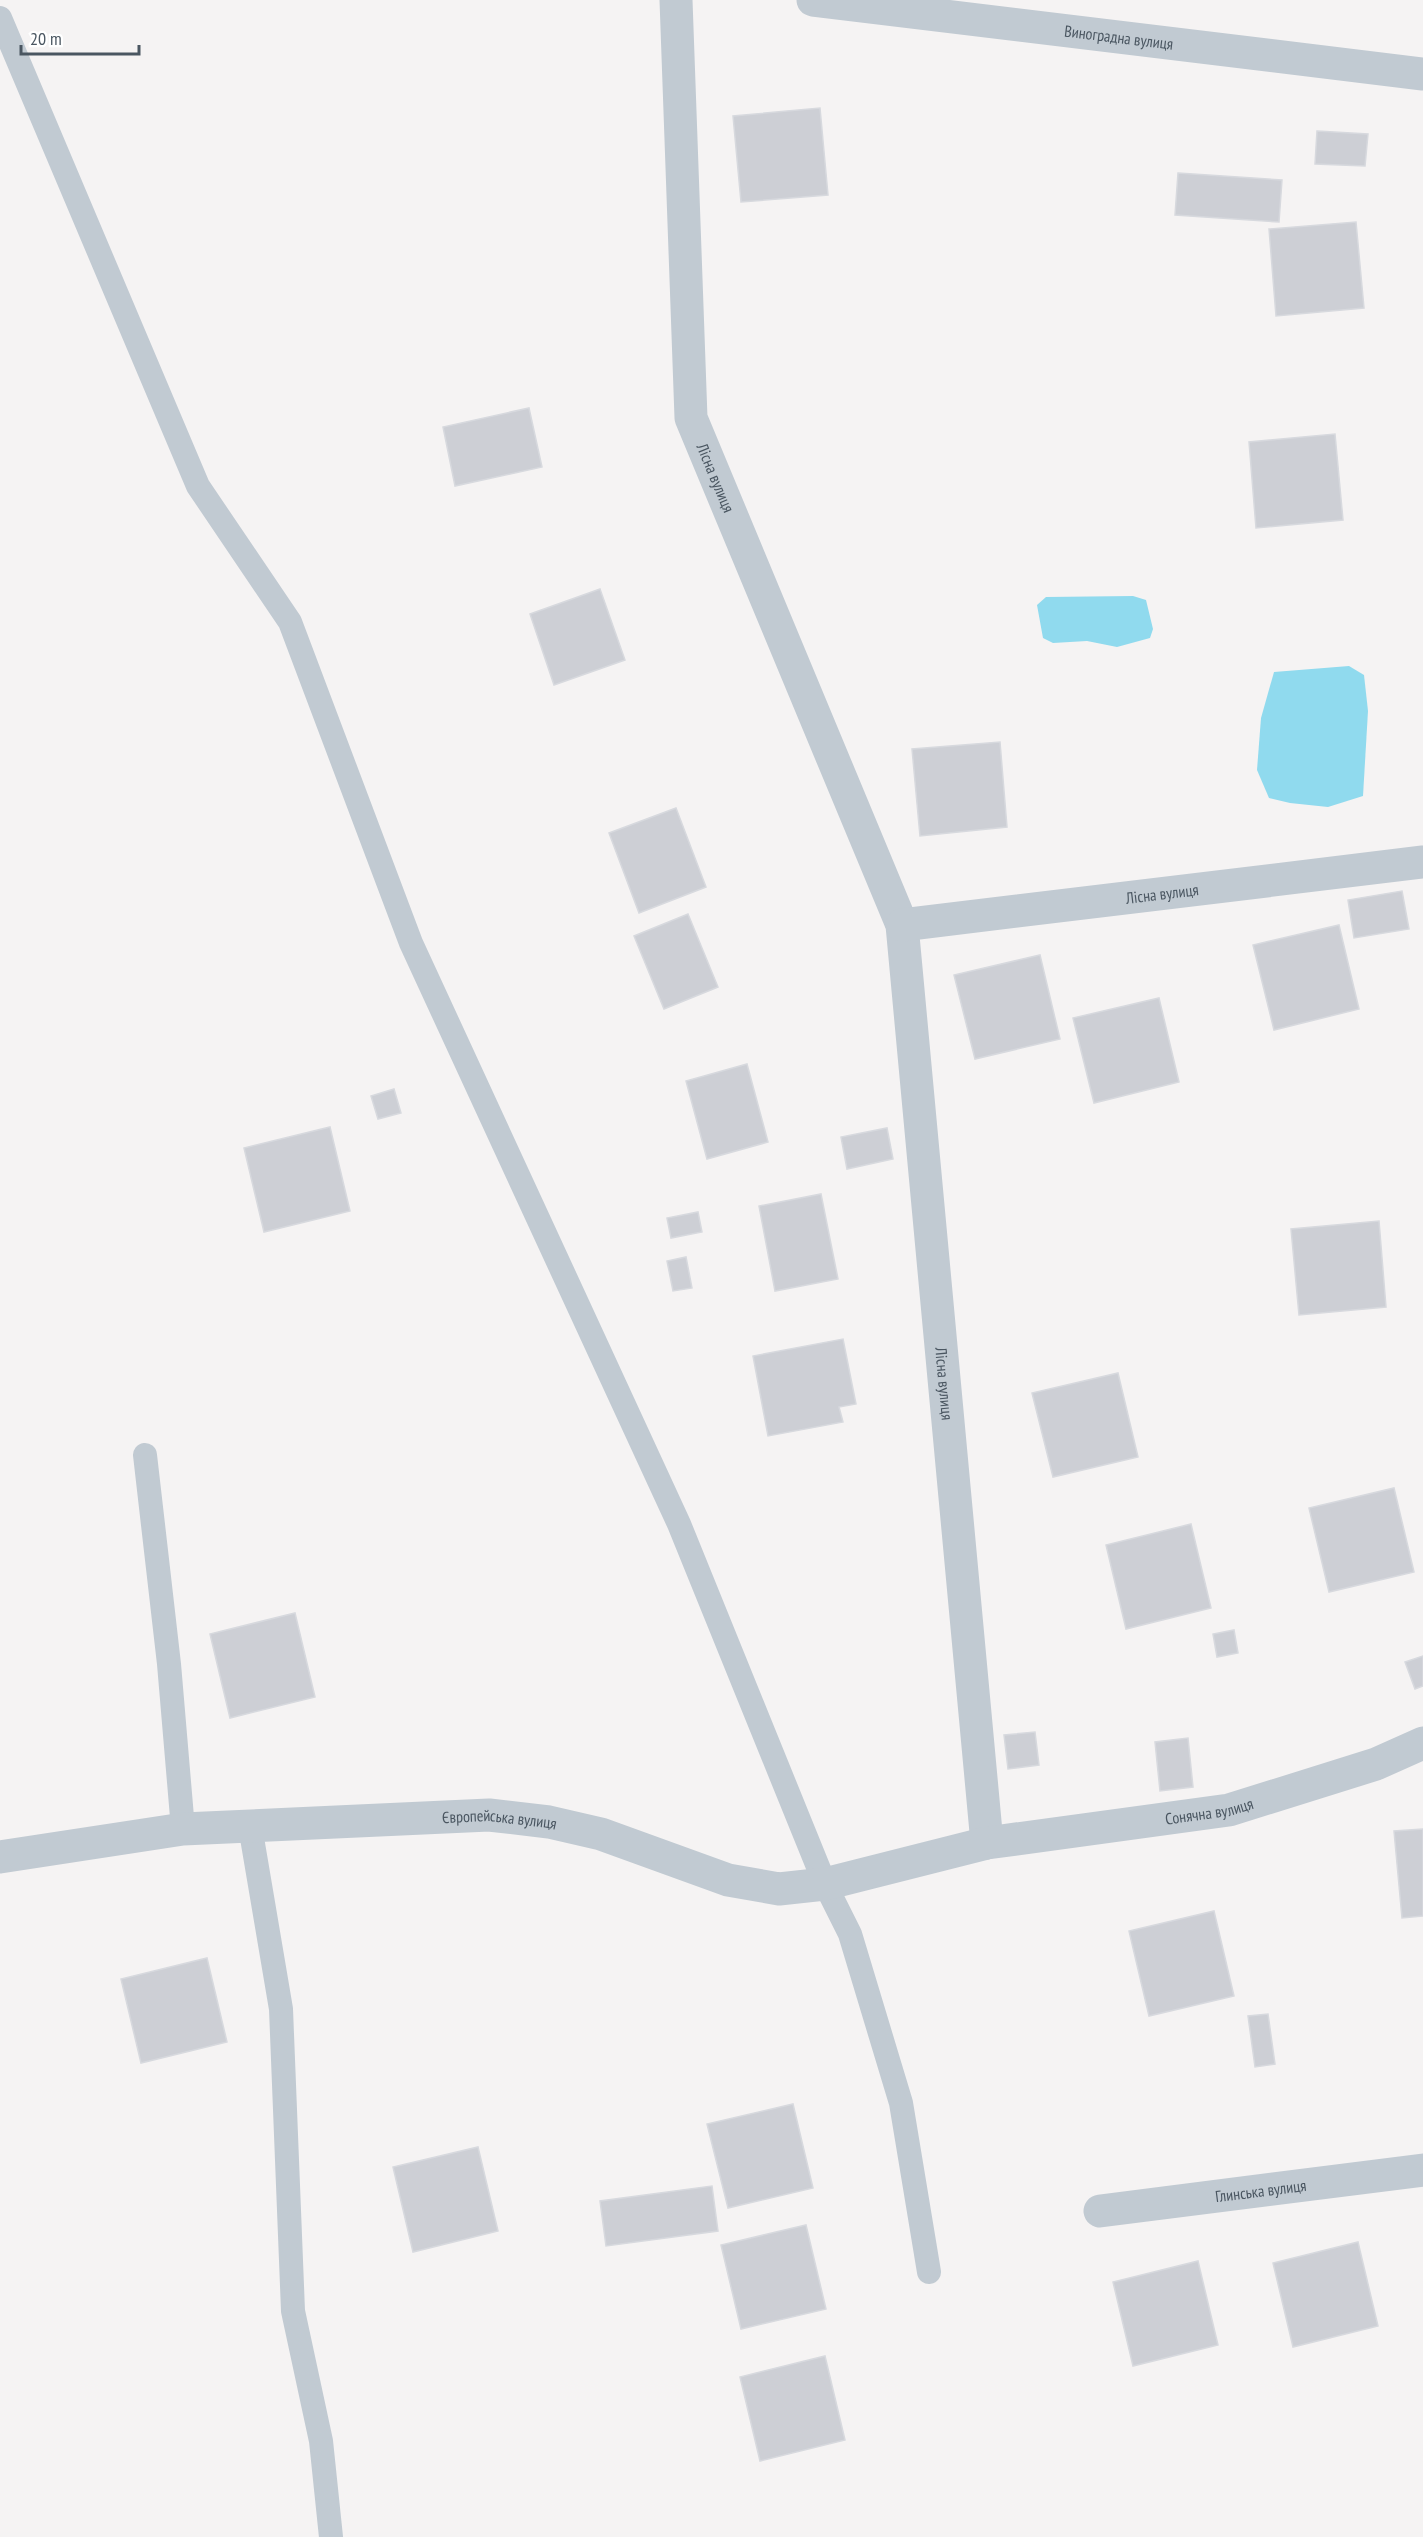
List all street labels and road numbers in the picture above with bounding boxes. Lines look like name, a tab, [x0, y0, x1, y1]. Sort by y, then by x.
street label: Виноградна вулиця	[1063, 21, 1174, 54]
street label: Лісна вулиця	[692, 439, 739, 515]
street label: Лісна вулиця	[1124, 879, 1200, 908]
street label: Лісна вулиця	[931, 1345, 958, 1421]
street label: Сонячна вулиця	[1164, 1793, 1256, 1829]
street label: Європейська вулиця	[442, 1805, 559, 1833]
street label: Глинська вулиця	[1214, 2175, 1307, 2206]

